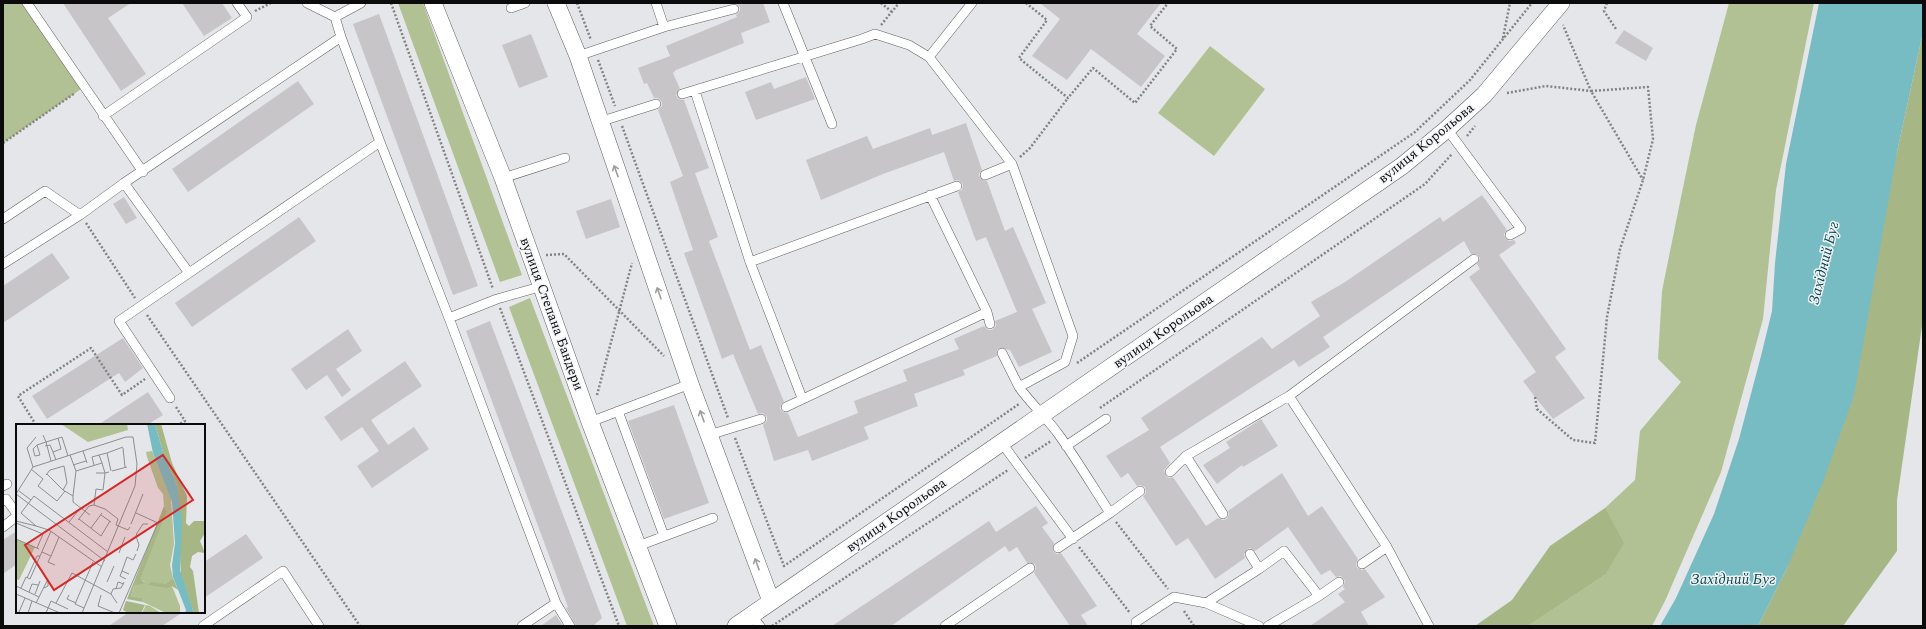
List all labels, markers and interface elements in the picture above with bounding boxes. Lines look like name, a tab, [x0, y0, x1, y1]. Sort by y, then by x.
street label: вулиця Корольова	[1373, 98, 1479, 188]
one-way arrow	[612, 165, 620, 177]
water label: Західний Буг	[1803, 219, 1845, 307]
street label: вулиця Степана Бандери	[514, 234, 590, 394]
one-way arrow	[655, 287, 662, 300]
street label: вулиця Корольова	[1109, 288, 1218, 374]
one-way arrow	[698, 410, 706, 422]
inset map	[16, 424, 205, 613]
street label: вулиця Корольова	[842, 472, 951, 558]
one-way arrow	[753, 558, 761, 570]
water label: Західний Буг	[1690, 568, 1776, 591]

